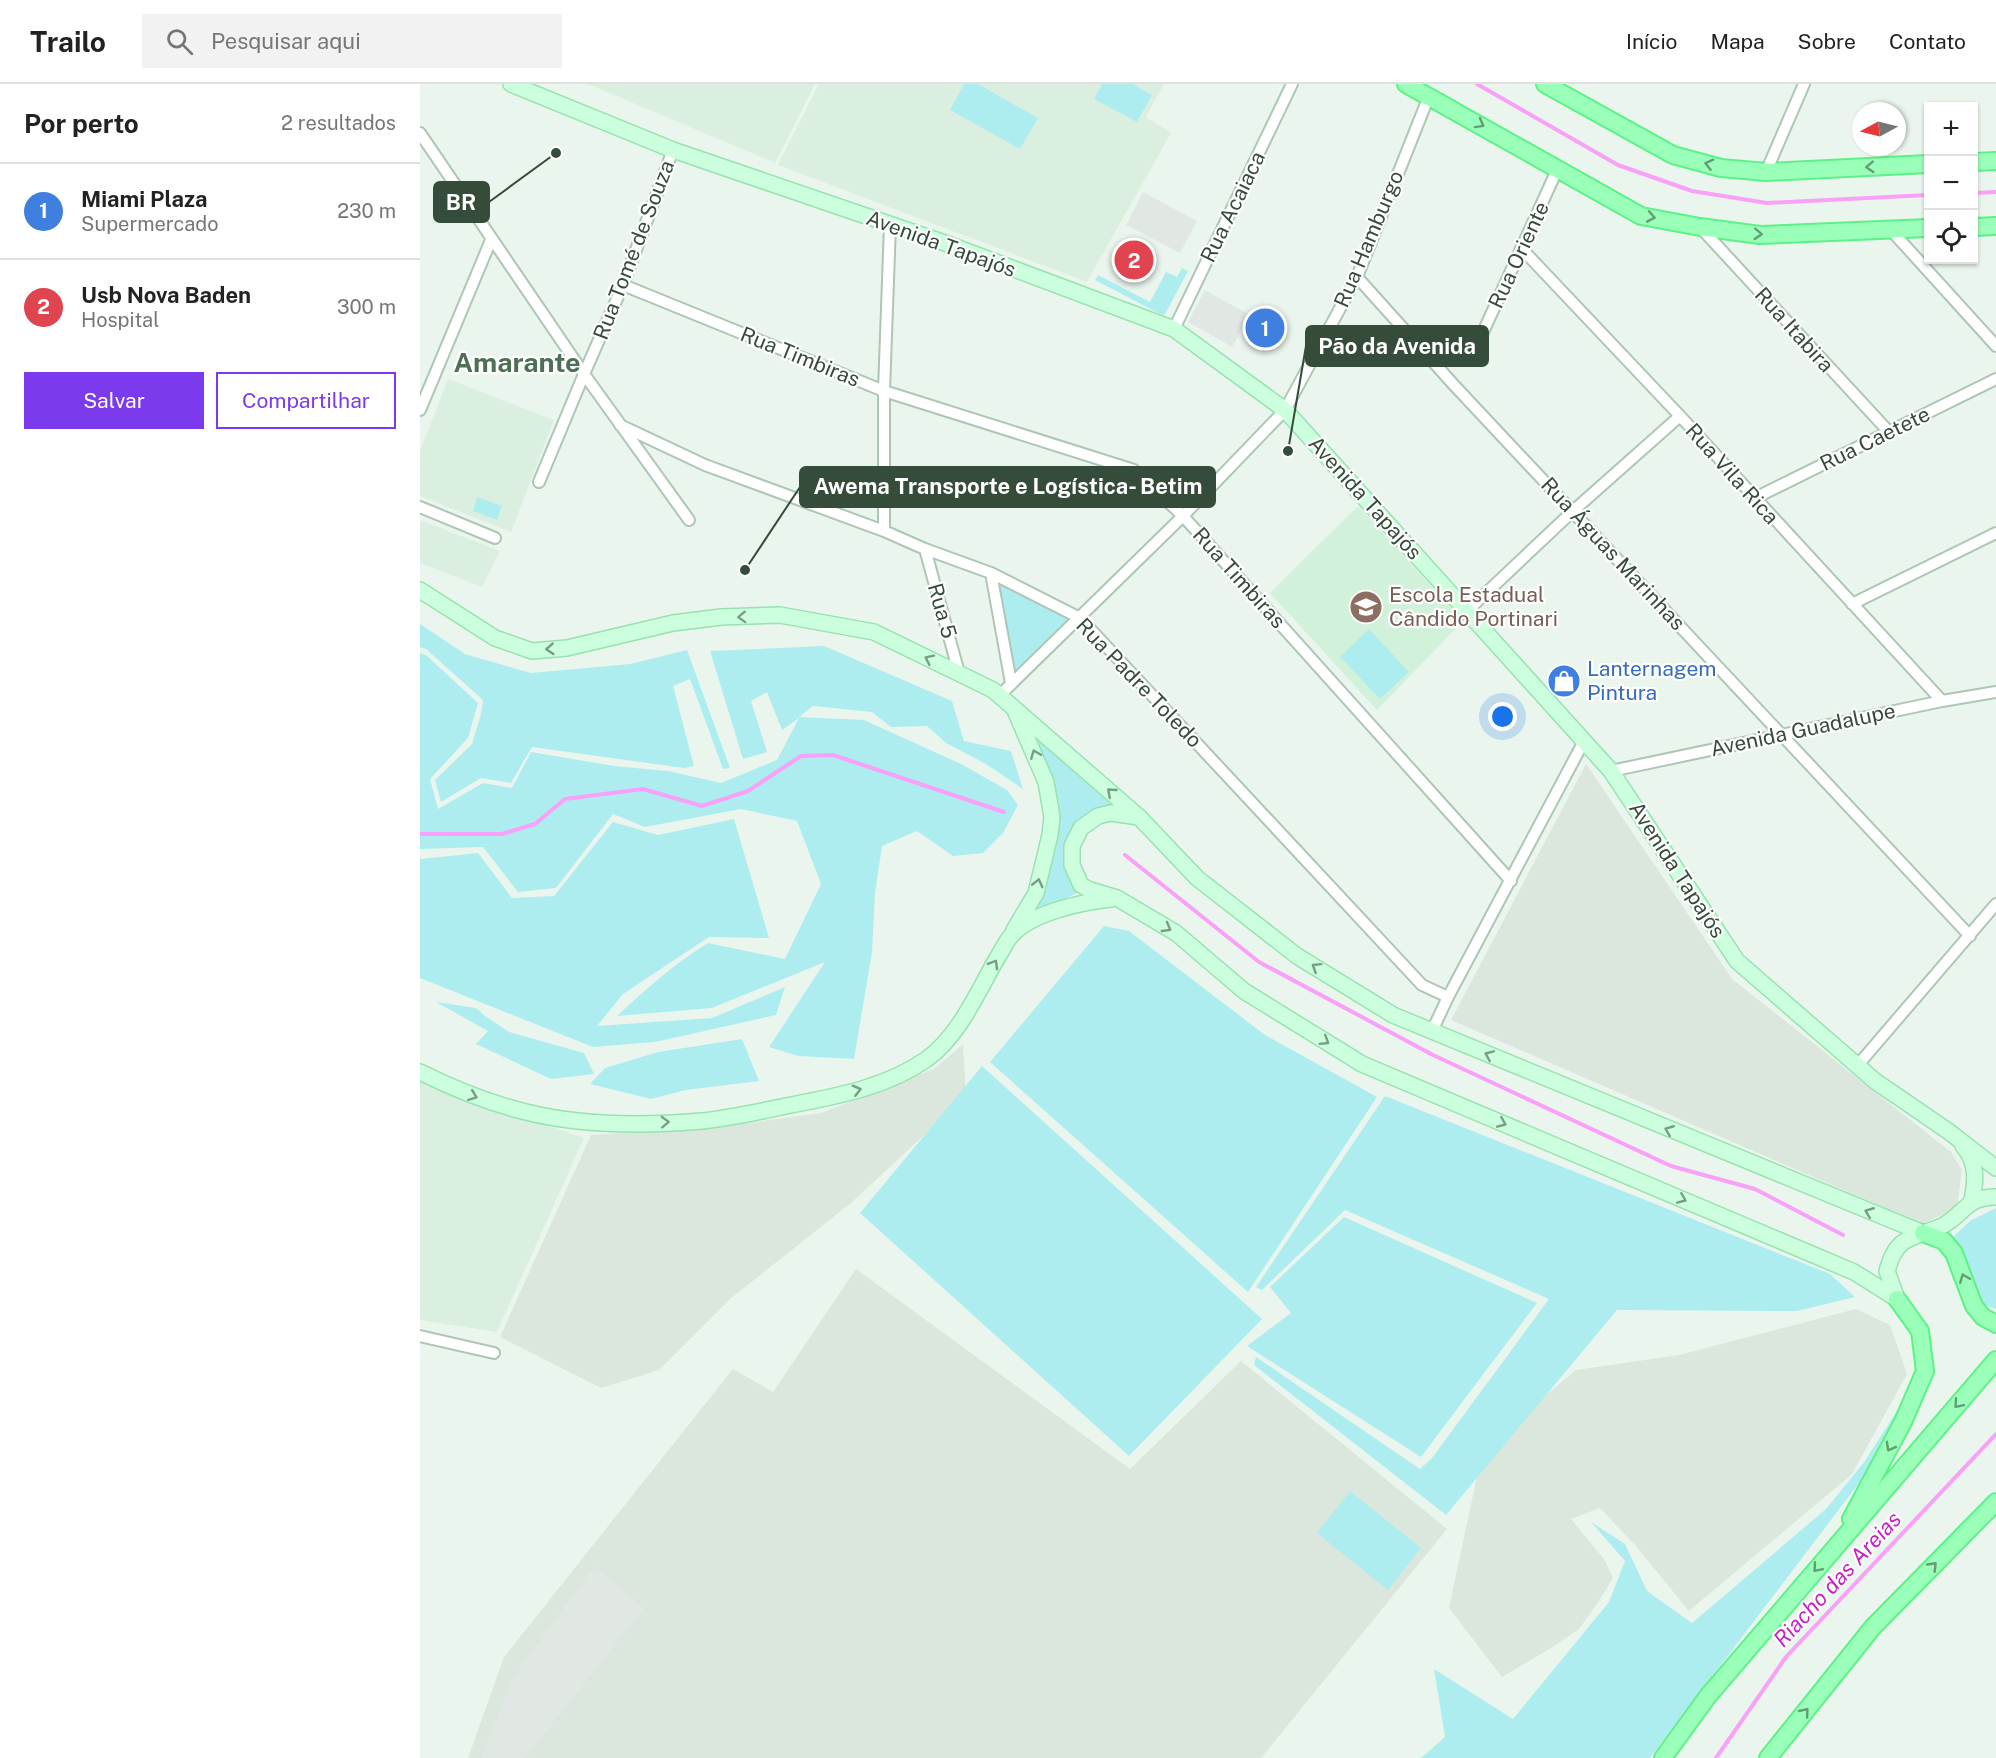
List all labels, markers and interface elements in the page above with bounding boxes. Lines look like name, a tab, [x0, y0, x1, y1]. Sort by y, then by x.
search box	[142, 14, 562, 68]
text: Trailo	[30, 25, 106, 58]
icon: search	[163, 25, 196, 58]
text: Pesquisar aqui	[211, 28, 361, 54]
text: Início	[1626, 29, 1677, 54]
text: Mapa	[1710, 29, 1765, 54]
text: Sobre	[1798, 29, 1856, 54]
text: Contato	[1889, 29, 1966, 54]
north arrow	[1852, 102, 1906, 156]
map controls	[1924, 102, 1978, 264]
button: +	[1924, 102, 1978, 156]
text: Por perto	[24, 108, 139, 139]
text: 2 resultados	[281, 111, 396, 135]
one-way arrow	[1474, 117, 1484, 128]
street label: Rua Acaiaca	[1195, 147, 1270, 266]
button: −	[1924, 156, 1978, 210]
street label: Rua Tomé de Souza	[588, 157, 679, 343]
one-way arrow	[1704, 159, 1714, 171]
one-way arrow	[1866, 161, 1875, 174]
street label: Rua Hamburgo	[1329, 167, 1409, 311]
callout: BR	[434, 182, 489, 222]
text: Miami Plaza	[81, 186, 208, 212]
text: BR	[446, 189, 476, 215]
street label: Rua Oriente	[1483, 197, 1554, 312]
text: 1	[39, 199, 48, 223]
text: 230 m	[337, 199, 396, 223]
street label: Avenida Tapajós	[863, 205, 1019, 282]
one-way arrow	[1646, 210, 1656, 223]
button: locate	[1924, 210, 1978, 264]
text: Supermercado	[81, 212, 219, 236]
one-way arrow	[1754, 227, 1763, 240]
pin: 2	[1114, 238, 1154, 282]
text: Usb Nova Baden	[81, 282, 251, 308]
street label: Rua Itabira	[1750, 282, 1839, 377]
text: 2	[37, 295, 50, 319]
text: 300 m	[337, 295, 396, 319]
pin: 1	[1246, 306, 1284, 350]
text: Hospital	[81, 308, 159, 332]
street label: Rua Timbiras	[737, 321, 864, 392]
callout: Pão da Avenida	[1306, 326, 1488, 366]
text: Pão da Avenida	[1318, 333, 1476, 359]
district label: Amarante	[454, 346, 581, 378]
button: Salvar	[24, 372, 204, 429]
button: Compartilhar	[216, 372, 396, 429]
street label: Rua Caetete	[1816, 401, 1934, 476]
street label: Rua Vila Rica	[1681, 418, 1784, 529]
street label: Avenida Tapajós	[1303, 431, 1427, 564]
callout: Awema Transporte e Logística- Betim	[800, 467, 1215, 507]
street label: Rua Águas Marinhas	[1536, 472, 1691, 635]
text: Awema Transporte e Logística- Betim	[814, 473, 1202, 499]
street label: Rua Timbiras	[1188, 522, 1291, 633]
street label: Rua 5	[923, 580, 962, 641]
place label: Escola Estadual Cândido Portinari	[1389, 582, 1558, 631]
school or university icon: Escola Estadual Cândido Portinari	[1348, 589, 1384, 625]
one-way arrow	[737, 610, 746, 623]
street label: Rua Padre Toledo	[1071, 613, 1208, 753]
one-way arrow	[546, 643, 555, 656]
one-way arrow	[925, 654, 936, 666]
place label: Lanternagem Pintura	[1587, 656, 1717, 705]
shop icon: Lanternagem Pintura	[1546, 663, 1582, 699]
street label: Avenida Guadalupe	[1708, 698, 1898, 761]
your location	[1488, 702, 1517, 731]
one-way arrow	[1030, 750, 1042, 761]
one-way arrow	[1107, 788, 1118, 799]
street label: Avenida Tapajós	[1624, 797, 1731, 942]
one-way arrow	[1031, 878, 1044, 888]
one-way arrow	[1161, 921, 1171, 932]
one-way arrow	[987, 959, 998, 970]
one-way arrow	[1311, 964, 1322, 975]
one-way arrow	[1319, 1034, 1330, 1045]
one-way arrow	[1484, 1050, 1495, 1062]
one-way arrow	[852, 1085, 862, 1098]
one-way arrow	[468, 1088, 478, 1101]
one-way arrow	[660, 1116, 669, 1129]
one-way arrow	[1496, 1116, 1507, 1128]
one-way arrow	[1664, 1125, 1675, 1137]
one-way arrow	[1675, 1192, 1686, 1204]
one-way arrow	[1864, 1207, 1875, 1219]
one-way arrow	[1959, 1274, 1971, 1285]
one-way arrow	[1954, 1397, 1965, 1408]
one-way arrow	[1886, 1441, 1897, 1451]
water label: Riacho das Areias	[1768, 1506, 1906, 1652]
one-way arrow	[1813, 1561, 1824, 1572]
one-way arrow	[1926, 1563, 1937, 1574]
one-way arrow	[1797, 1708, 1808, 1719]

